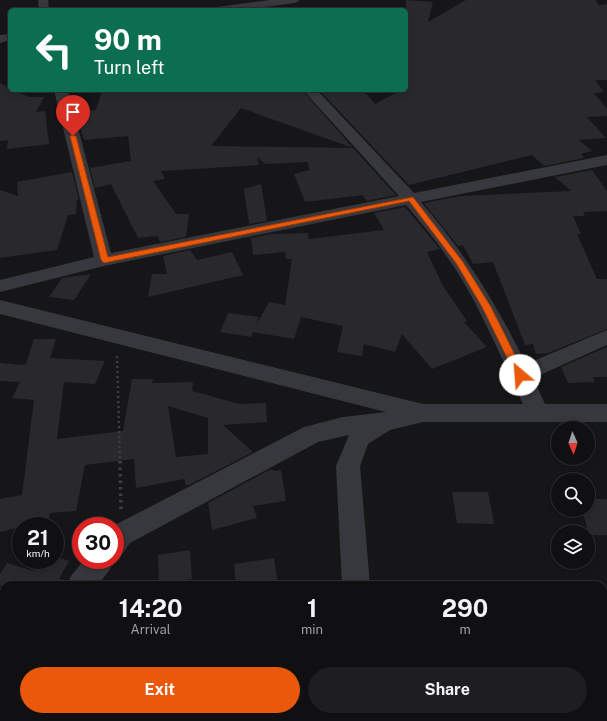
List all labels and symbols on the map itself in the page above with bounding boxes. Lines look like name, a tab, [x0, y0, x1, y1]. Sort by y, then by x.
pin	[56, 95, 90, 136]
position arrow	[499, 354, 541, 396]
north arrow	[551, 421, 595, 465]
speed limit sign: 30	[72, 517, 124, 569]

